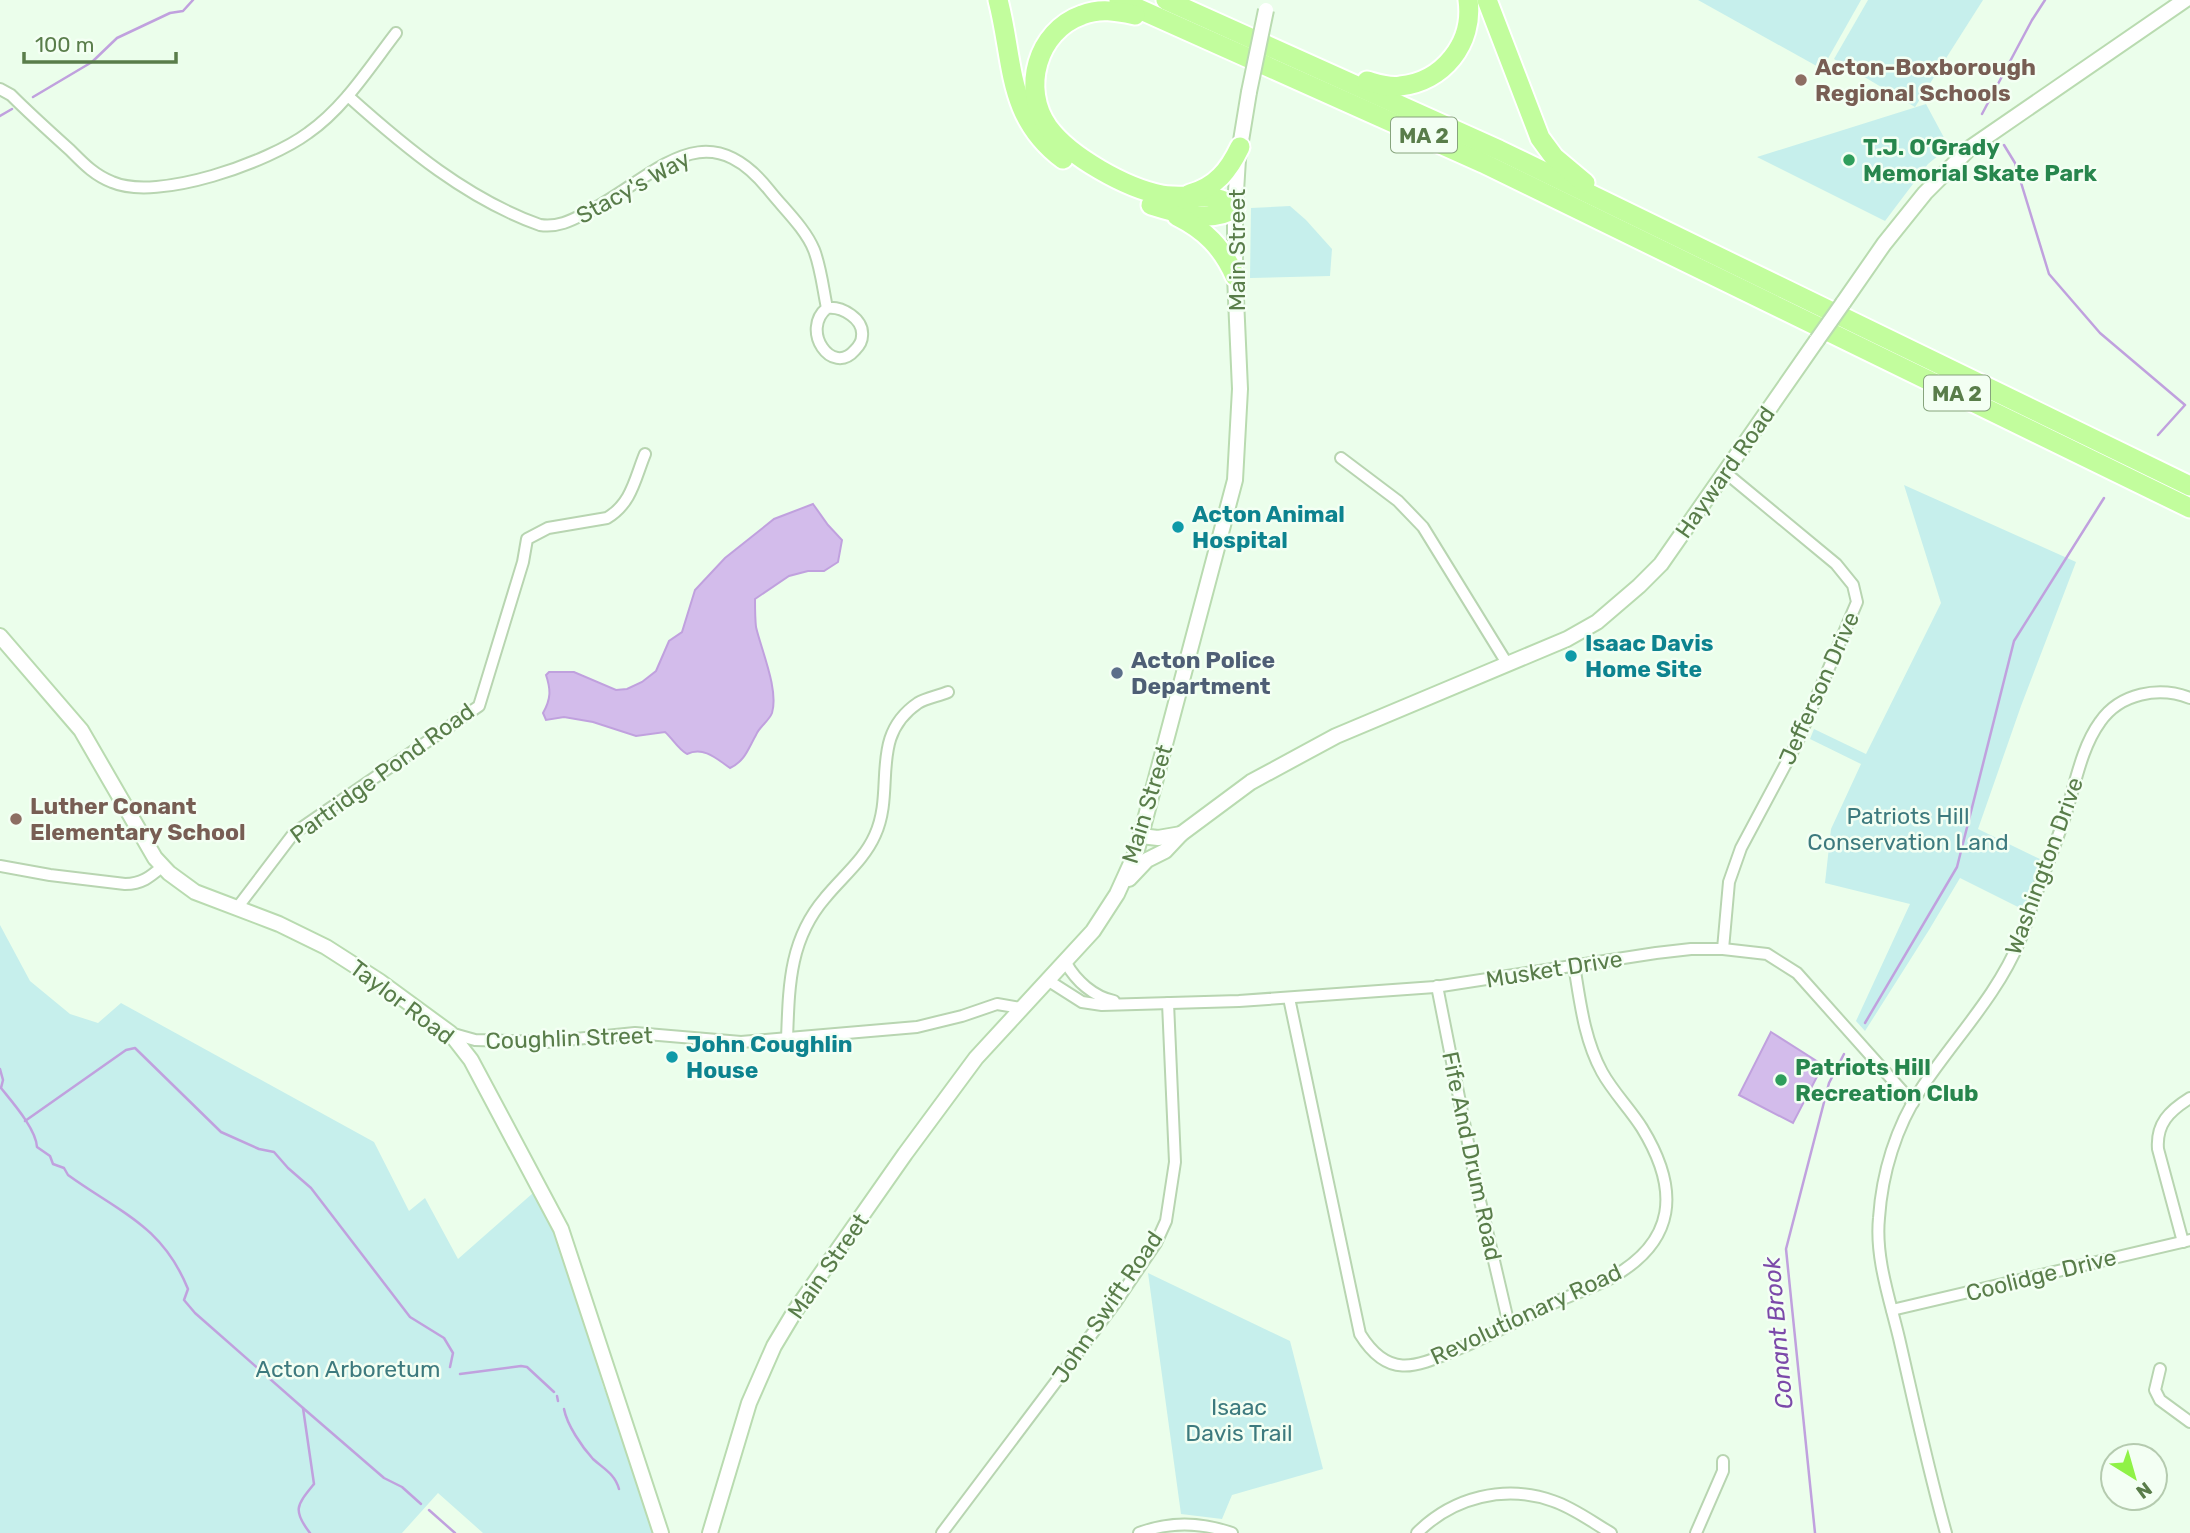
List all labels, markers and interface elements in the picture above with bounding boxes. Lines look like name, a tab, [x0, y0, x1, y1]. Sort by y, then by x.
scale bar	[24, 21, 177, 65]
text: 100 m	[35, 32, 94, 57]
place label: Acton-Boxborough Regional Schools	[1815, 53, 2036, 107]
marker: Acton-Boxborough Regional Schools	[1793, 72, 1809, 88]
road number: MA 2	[1391, 118, 1457, 152]
place label: T.J. O’Grady Memorial Skate Park	[1863, 133, 2097, 187]
street label: Stacy's Way	[571, 144, 695, 230]
marker: T.J. O’Grady Memorial Skate Park	[1841, 152, 1857, 168]
street label: Main Street	[1223, 189, 1251, 311]
road number: MA 2	[1924, 376, 1990, 410]
street label: Hayward Road	[1669, 401, 1781, 543]
place label: Acton Animal Hospital	[1192, 500, 1345, 554]
marker: Acton Animal Hospital	[1170, 519, 1186, 535]
street label: Jefferson Drive	[1773, 607, 1865, 769]
place label: Isaac Davis Home Site	[1585, 629, 1714, 683]
place label: Acton Police Department	[1131, 646, 1275, 700]
marker: Isaac Davis Home Site	[1563, 648, 1579, 664]
marker: Acton Police Department	[1109, 665, 1125, 681]
street label: Partridge Pond Road	[284, 697, 480, 849]
street label: Main Street	[1116, 741, 1178, 867]
street label: Washington Drive	[1999, 773, 2089, 959]
place label: Luther Conant Elementary School	[30, 792, 246, 846]
park label: Patriots Hill Conservation Land	[1807, 802, 2009, 856]
marker: Luther Conant Elementary School	[8, 811, 24, 827]
street label: Musket Drive	[1484, 944, 1624, 994]
street label: Taylor Road	[344, 954, 460, 1050]
street label: Coughlin Street	[485, 1021, 653, 1055]
place label: John Coughlin House	[686, 1030, 853, 1084]
marker: John Coughlin House	[664, 1049, 680, 1065]
street label: Fife And Drum Road	[1436, 1049, 1508, 1263]
place label: Patriots Hill Recreation Club	[1795, 1053, 1978, 1107]
marker: Patriots Hill Recreation Club	[1773, 1072, 1789, 1088]
street label: Main Street	[781, 1208, 875, 1324]
street label: John Swift Road	[1046, 1226, 1168, 1388]
street label: Coolidge Drive	[1963, 1243, 2119, 1307]
water label: Conant Brook	[1757, 1255, 1799, 1410]
street label: Revolutionary Road	[1426, 1257, 1626, 1371]
park label: Acton Arboretum	[256, 1355, 440, 1383]
park label: Isaac Davis Trail	[1185, 1393, 1293, 1447]
north arrow	[2099, 1442, 2169, 1512]
text: N	[2132, 1477, 2156, 1503]

